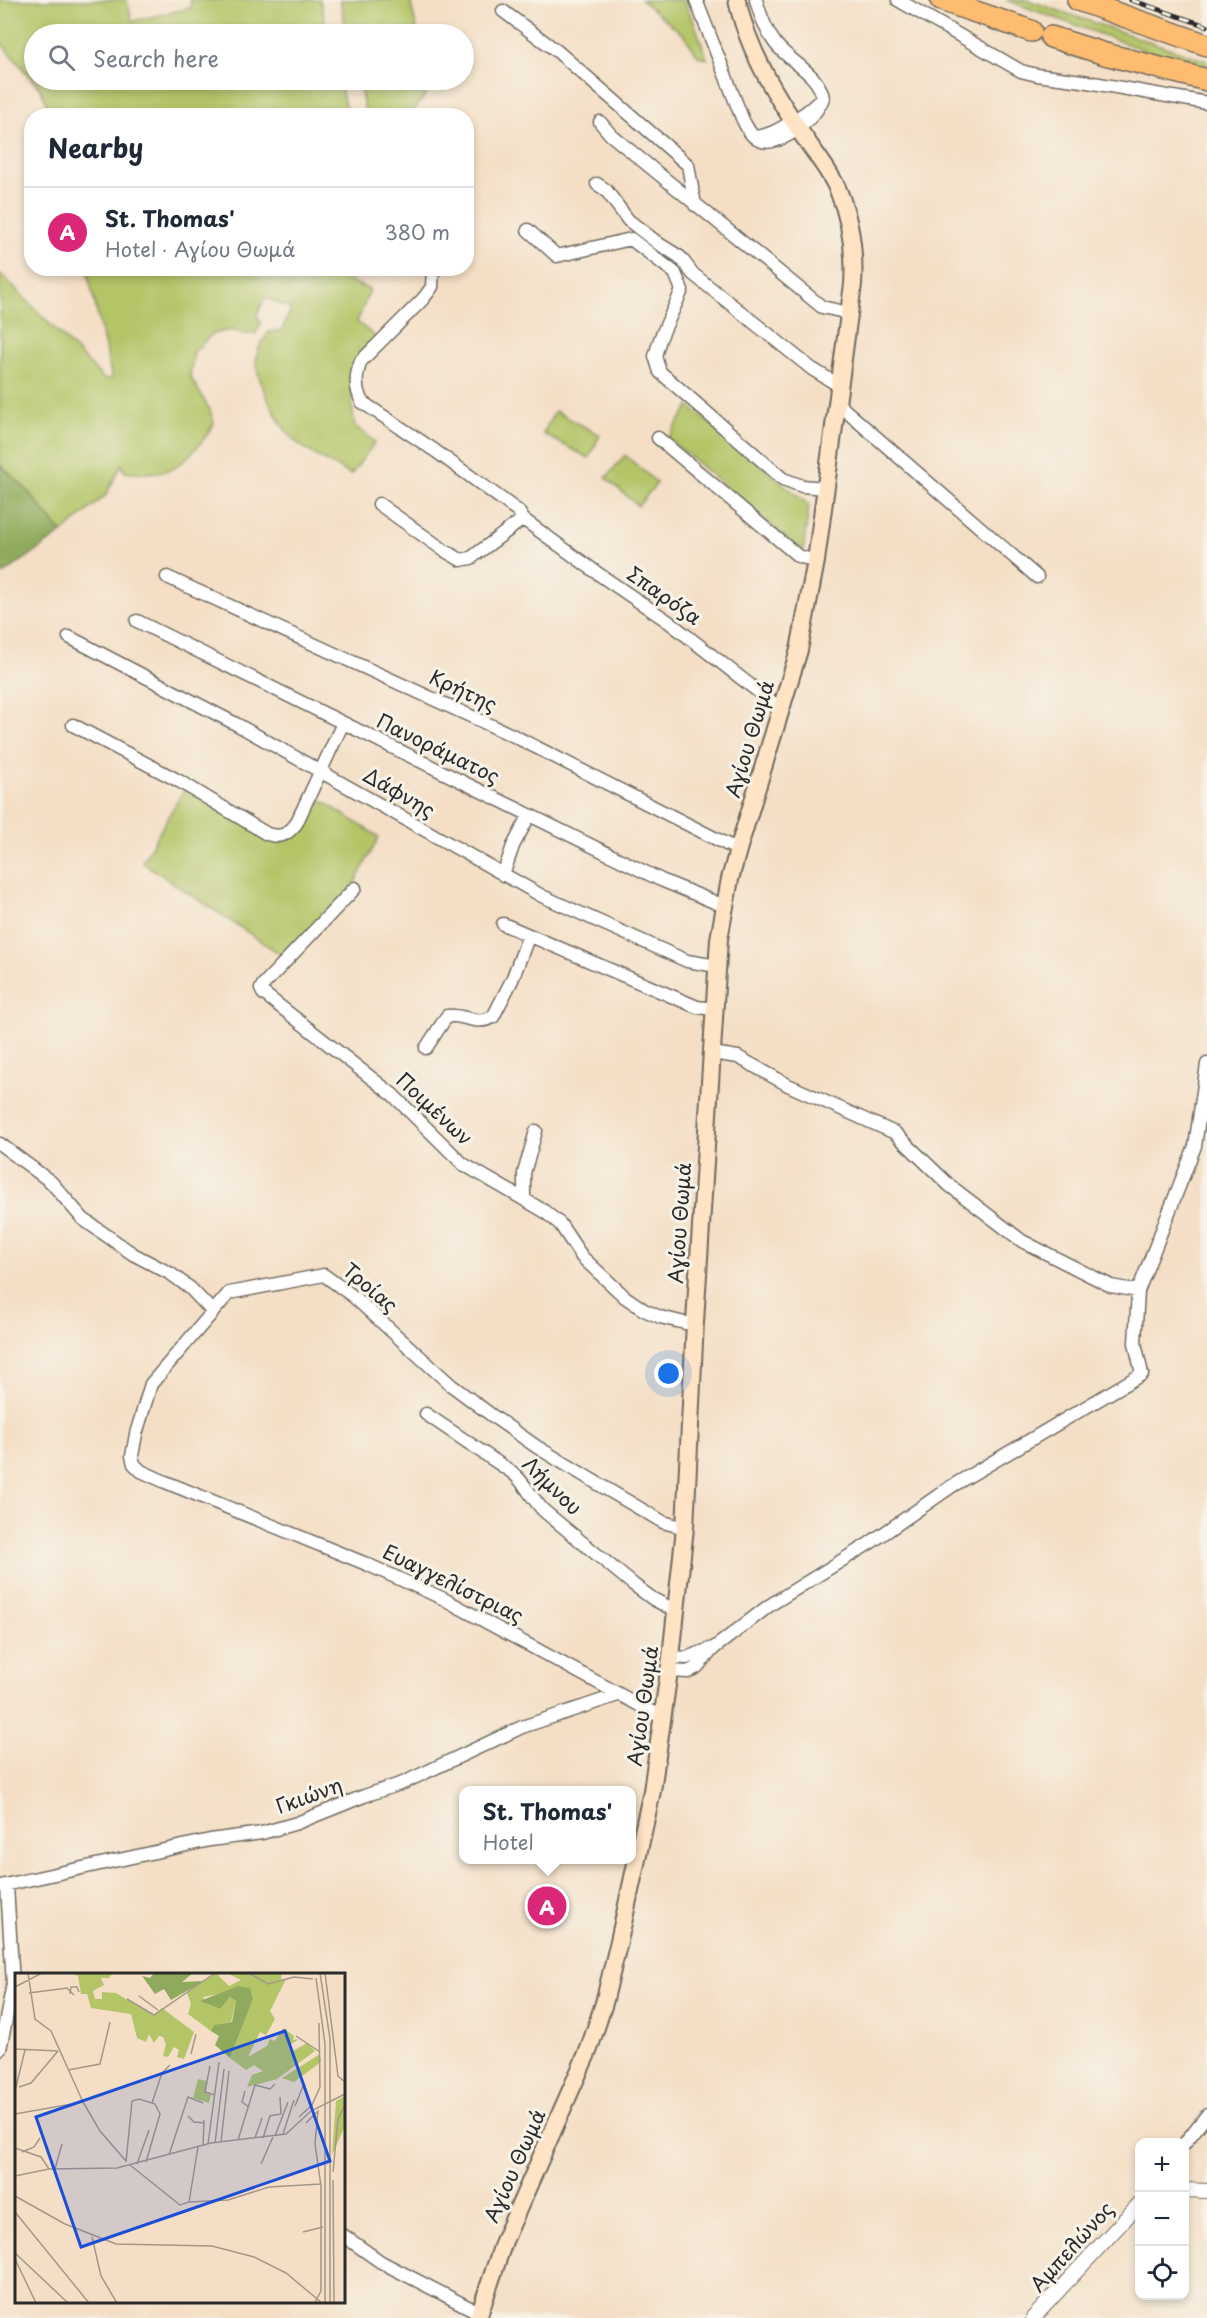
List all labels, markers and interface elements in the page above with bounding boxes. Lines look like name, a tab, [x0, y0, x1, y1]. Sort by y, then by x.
search box	[24, 24, 474, 90]
icon: search	[45, 41, 78, 74]
text: Search here	[93, 41, 219, 74]
text: Nearby	[48, 128, 143, 167]
text: St. Thomas'	[105, 201, 235, 234]
text: A	[60, 217, 75, 247]
text: 380 m	[384, 217, 450, 247]
text: Hotel · Αγίου Θωμά	[105, 234, 295, 264]
street label: Σπαρόζα	[621, 559, 708, 632]
street label: Κρήτης	[425, 661, 502, 719]
street label: Αγίου Θωμά	[717, 676, 781, 801]
street label: Πανοράματος	[372, 705, 505, 791]
street label: Δάφνης	[358, 759, 441, 825]
street label: Ποιμένων	[389, 1065, 480, 1152]
street label: Αγίου Θωμά	[660, 1161, 698, 1284]
street label: Τροίας	[336, 1255, 405, 1319]
your location	[654, 1359, 683, 1388]
street label: Λήμνου	[516, 1449, 589, 1521]
street label: Ευαγγελίστριας	[378, 1536, 529, 1630]
street label: Αγίου Θωμά	[619, 1644, 665, 1768]
street label: Γκιώνη	[271, 1769, 346, 1821]
popup	[459, 1786, 636, 1864]
text: St. Thomas'	[483, 1794, 612, 1827]
text: Hotel	[483, 1827, 534, 1857]
pin: A	[528, 1884, 566, 1928]
inset map	[15, 1973, 345, 2303]
street label: Αγίου Θωμά	[476, 2104, 552, 2227]
map controls	[1135, 2138, 1189, 2300]
button: +	[1135, 2138, 1189, 2192]
button: −	[1135, 2192, 1189, 2246]
street label: Αμπελώνος	[1022, 2194, 1120, 2298]
button: locate	[1135, 2246, 1189, 2300]

